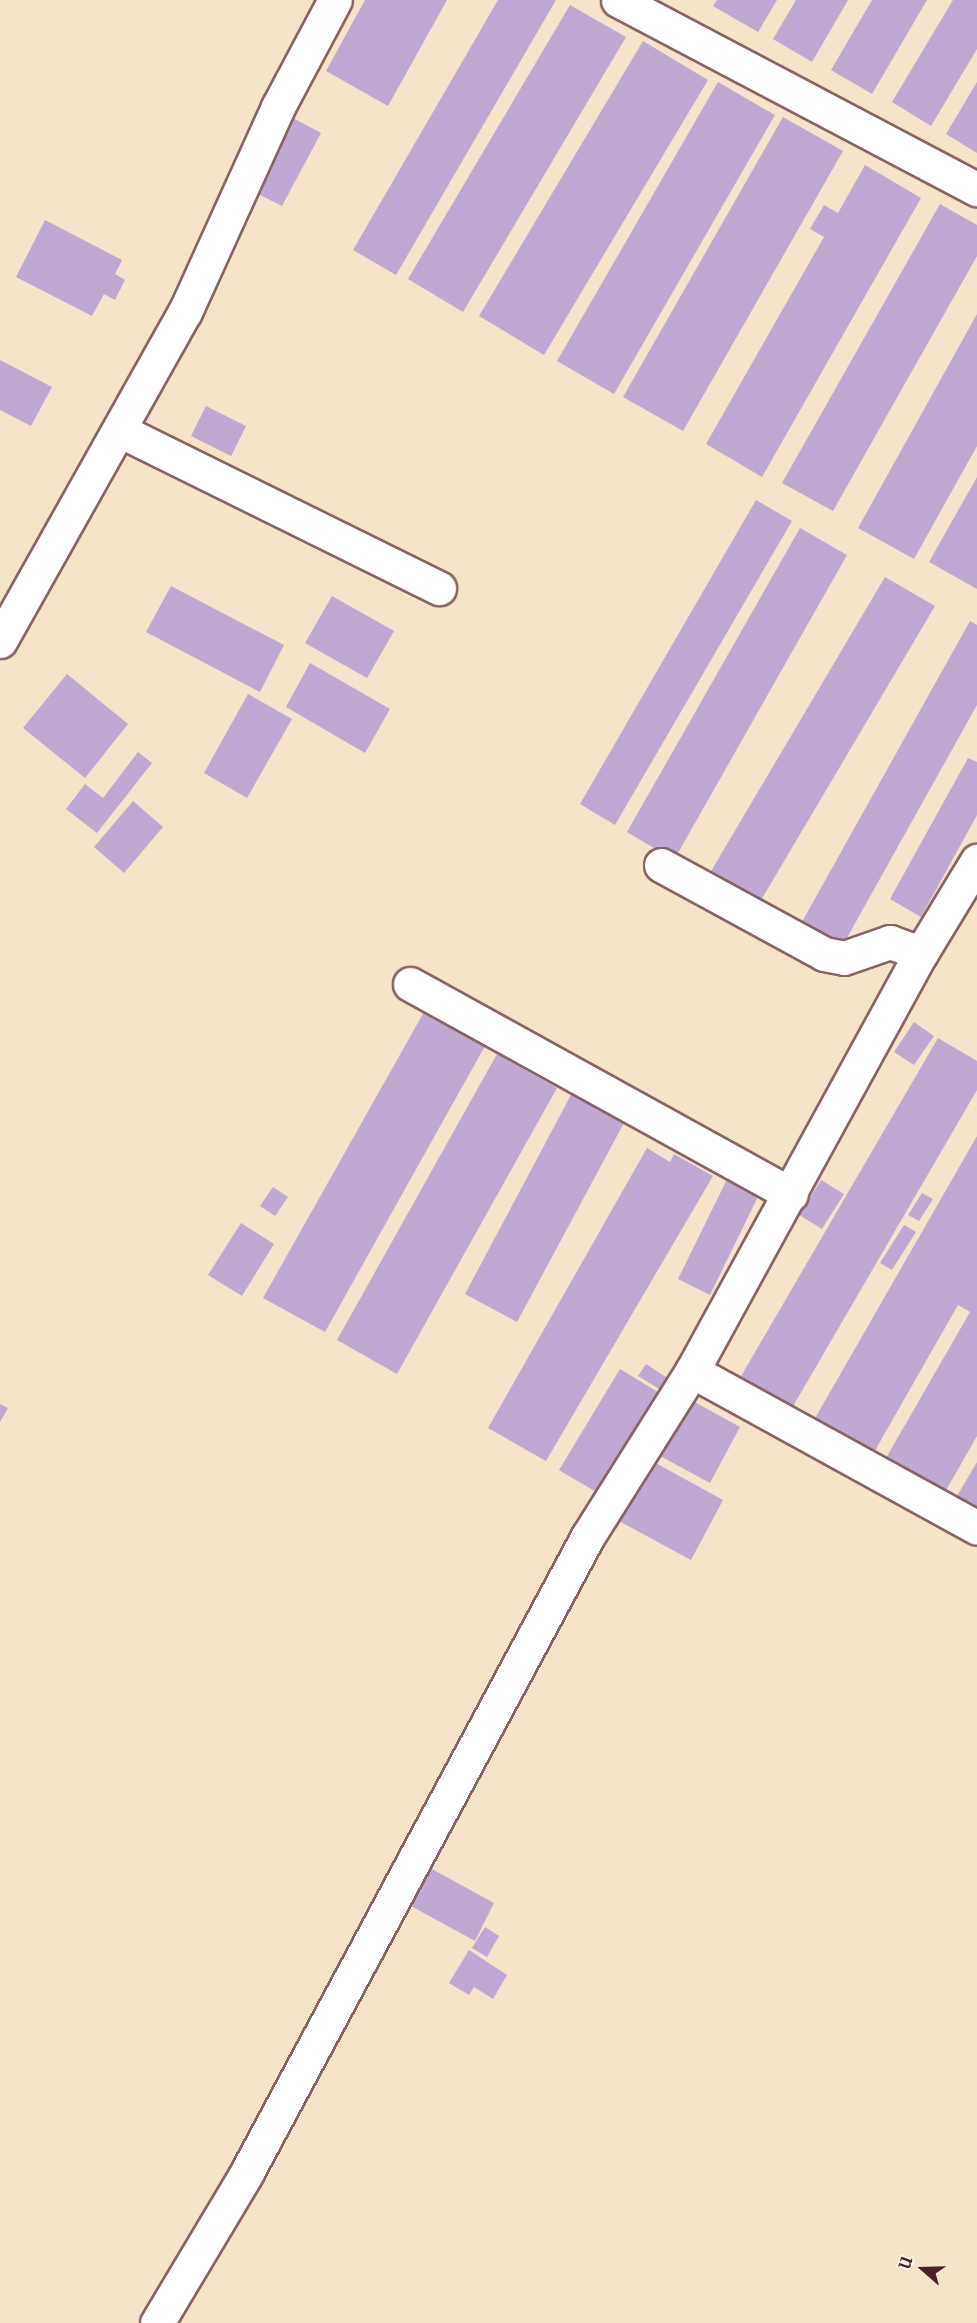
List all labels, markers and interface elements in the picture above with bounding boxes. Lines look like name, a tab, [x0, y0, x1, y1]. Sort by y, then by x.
north arrow	[893, 2239, 953, 2299]
text: U	[895, 2254, 917, 2272]

